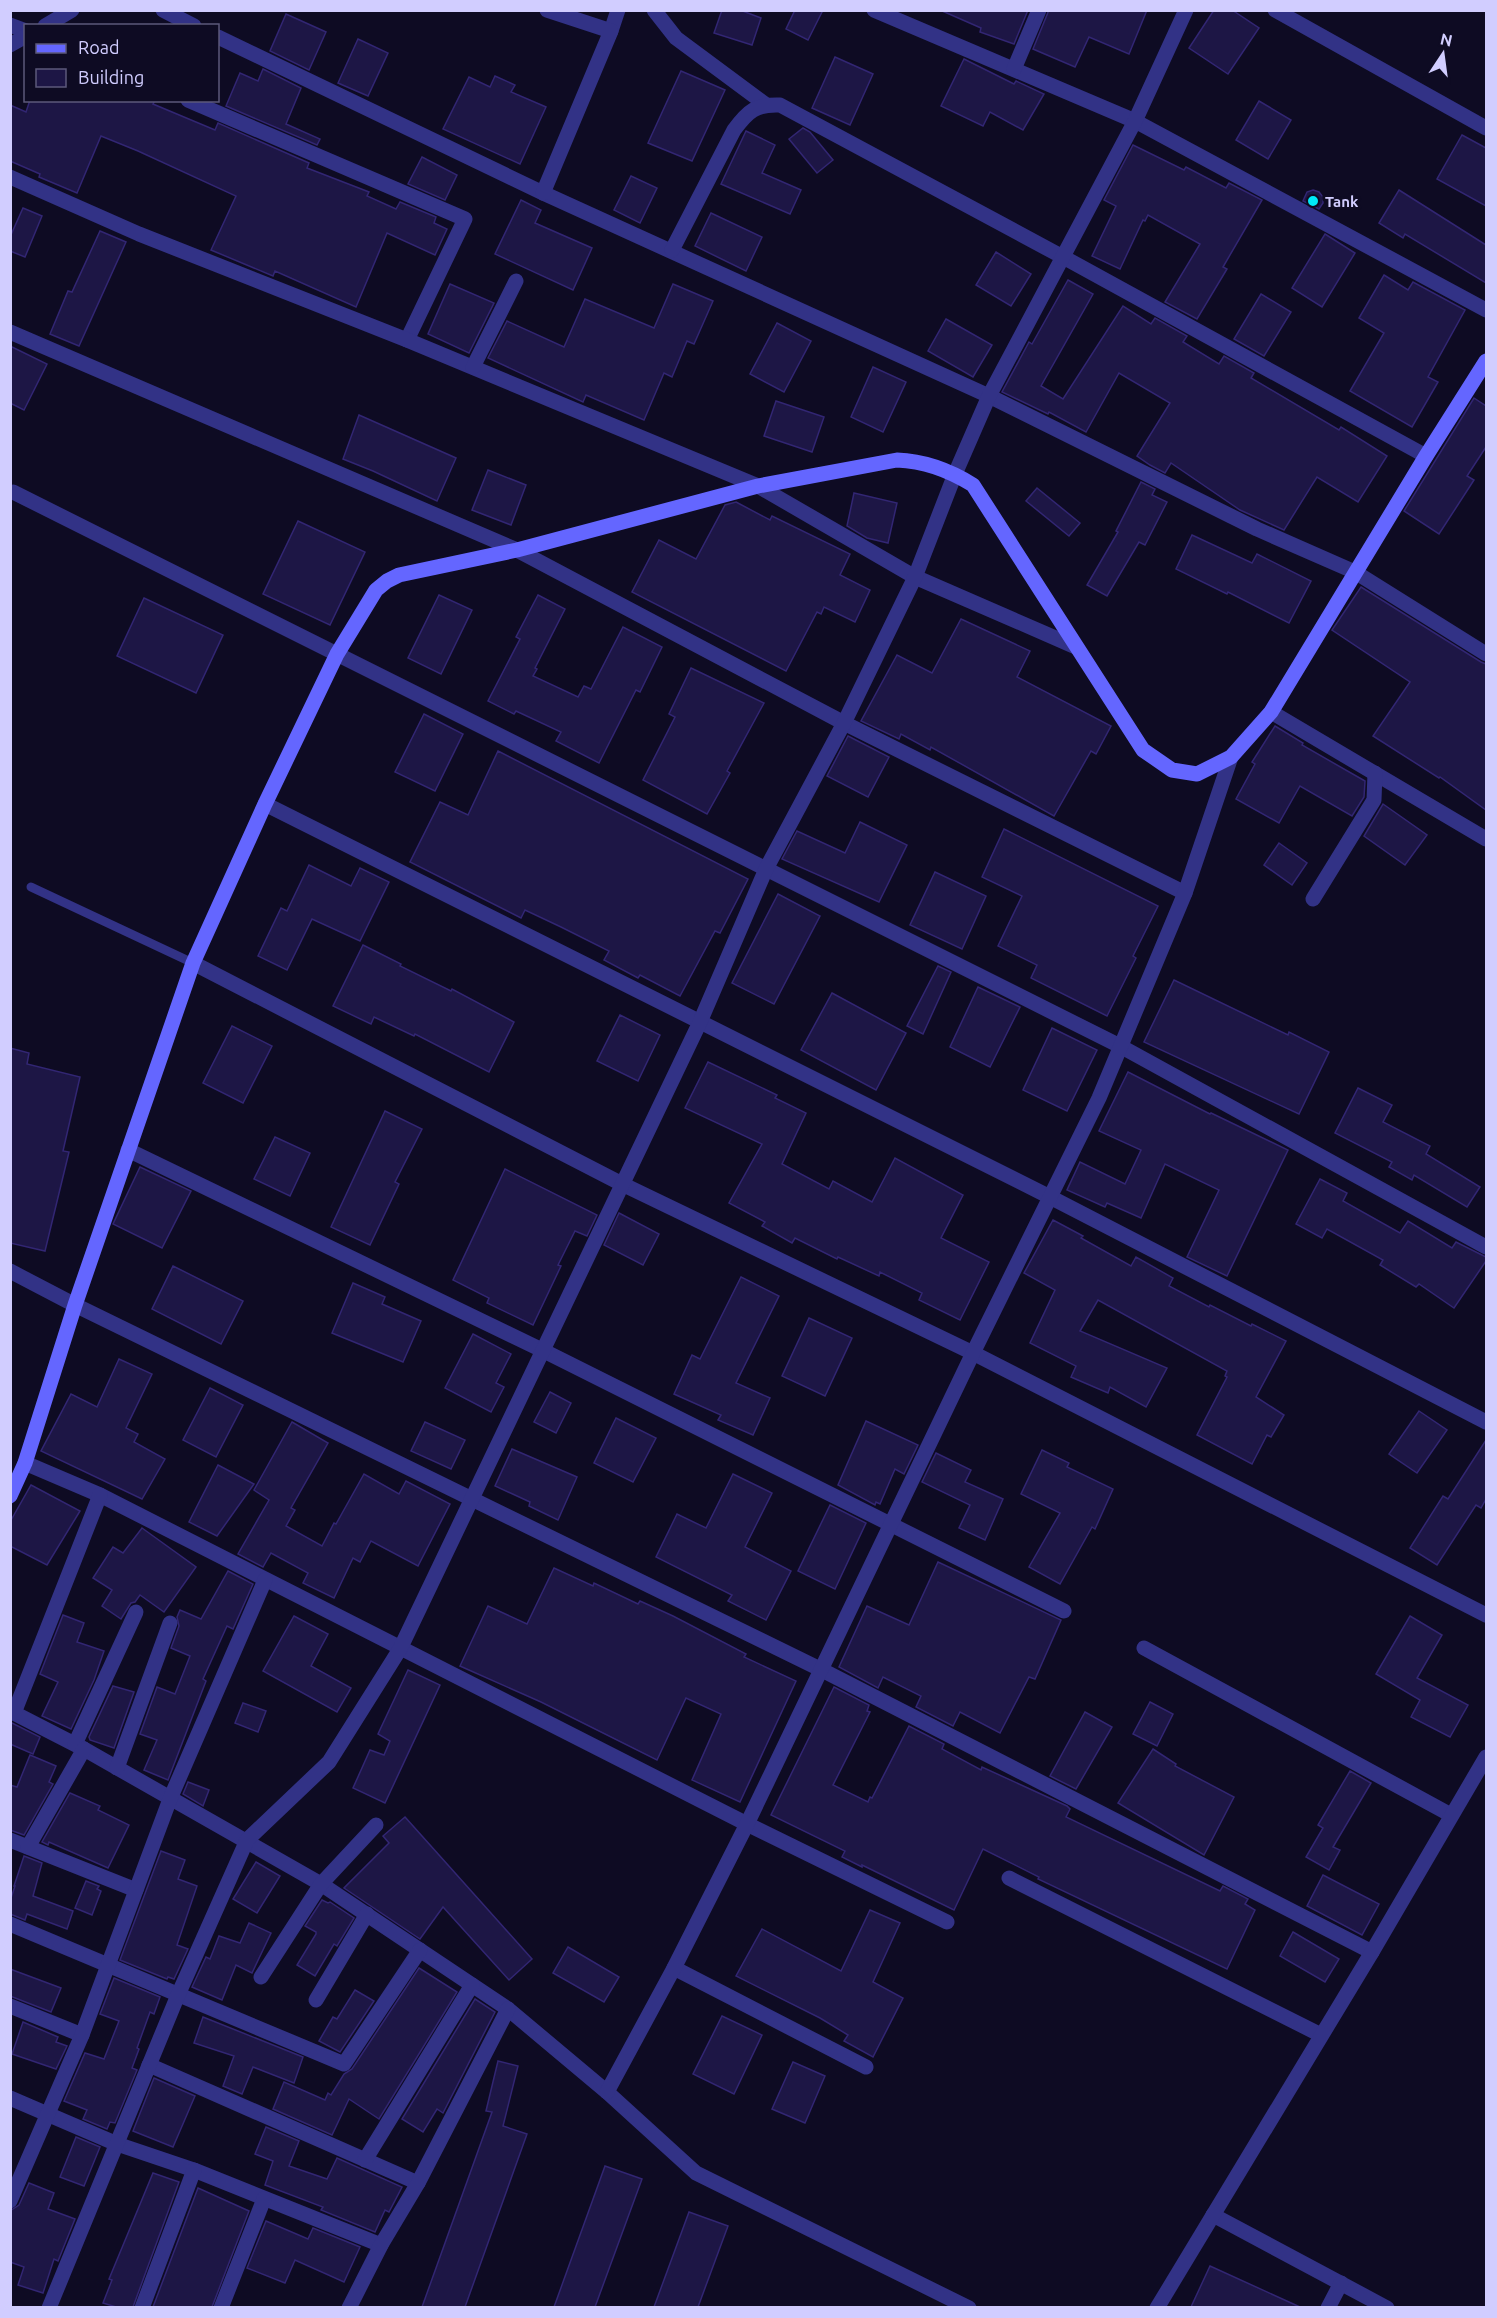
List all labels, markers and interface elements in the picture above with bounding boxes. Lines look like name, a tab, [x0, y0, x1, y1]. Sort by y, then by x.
legend	[24, 24, 219, 102]
north arrow	[1413, 24, 1473, 84]
text: N	[1439, 29, 1454, 49]
text: Road	[78, 37, 120, 57]
text: Building	[78, 67, 144, 87]
place label: Tank	[1325, 193, 1359, 210]
marker: Tank	[1306, 194, 1320, 208]

